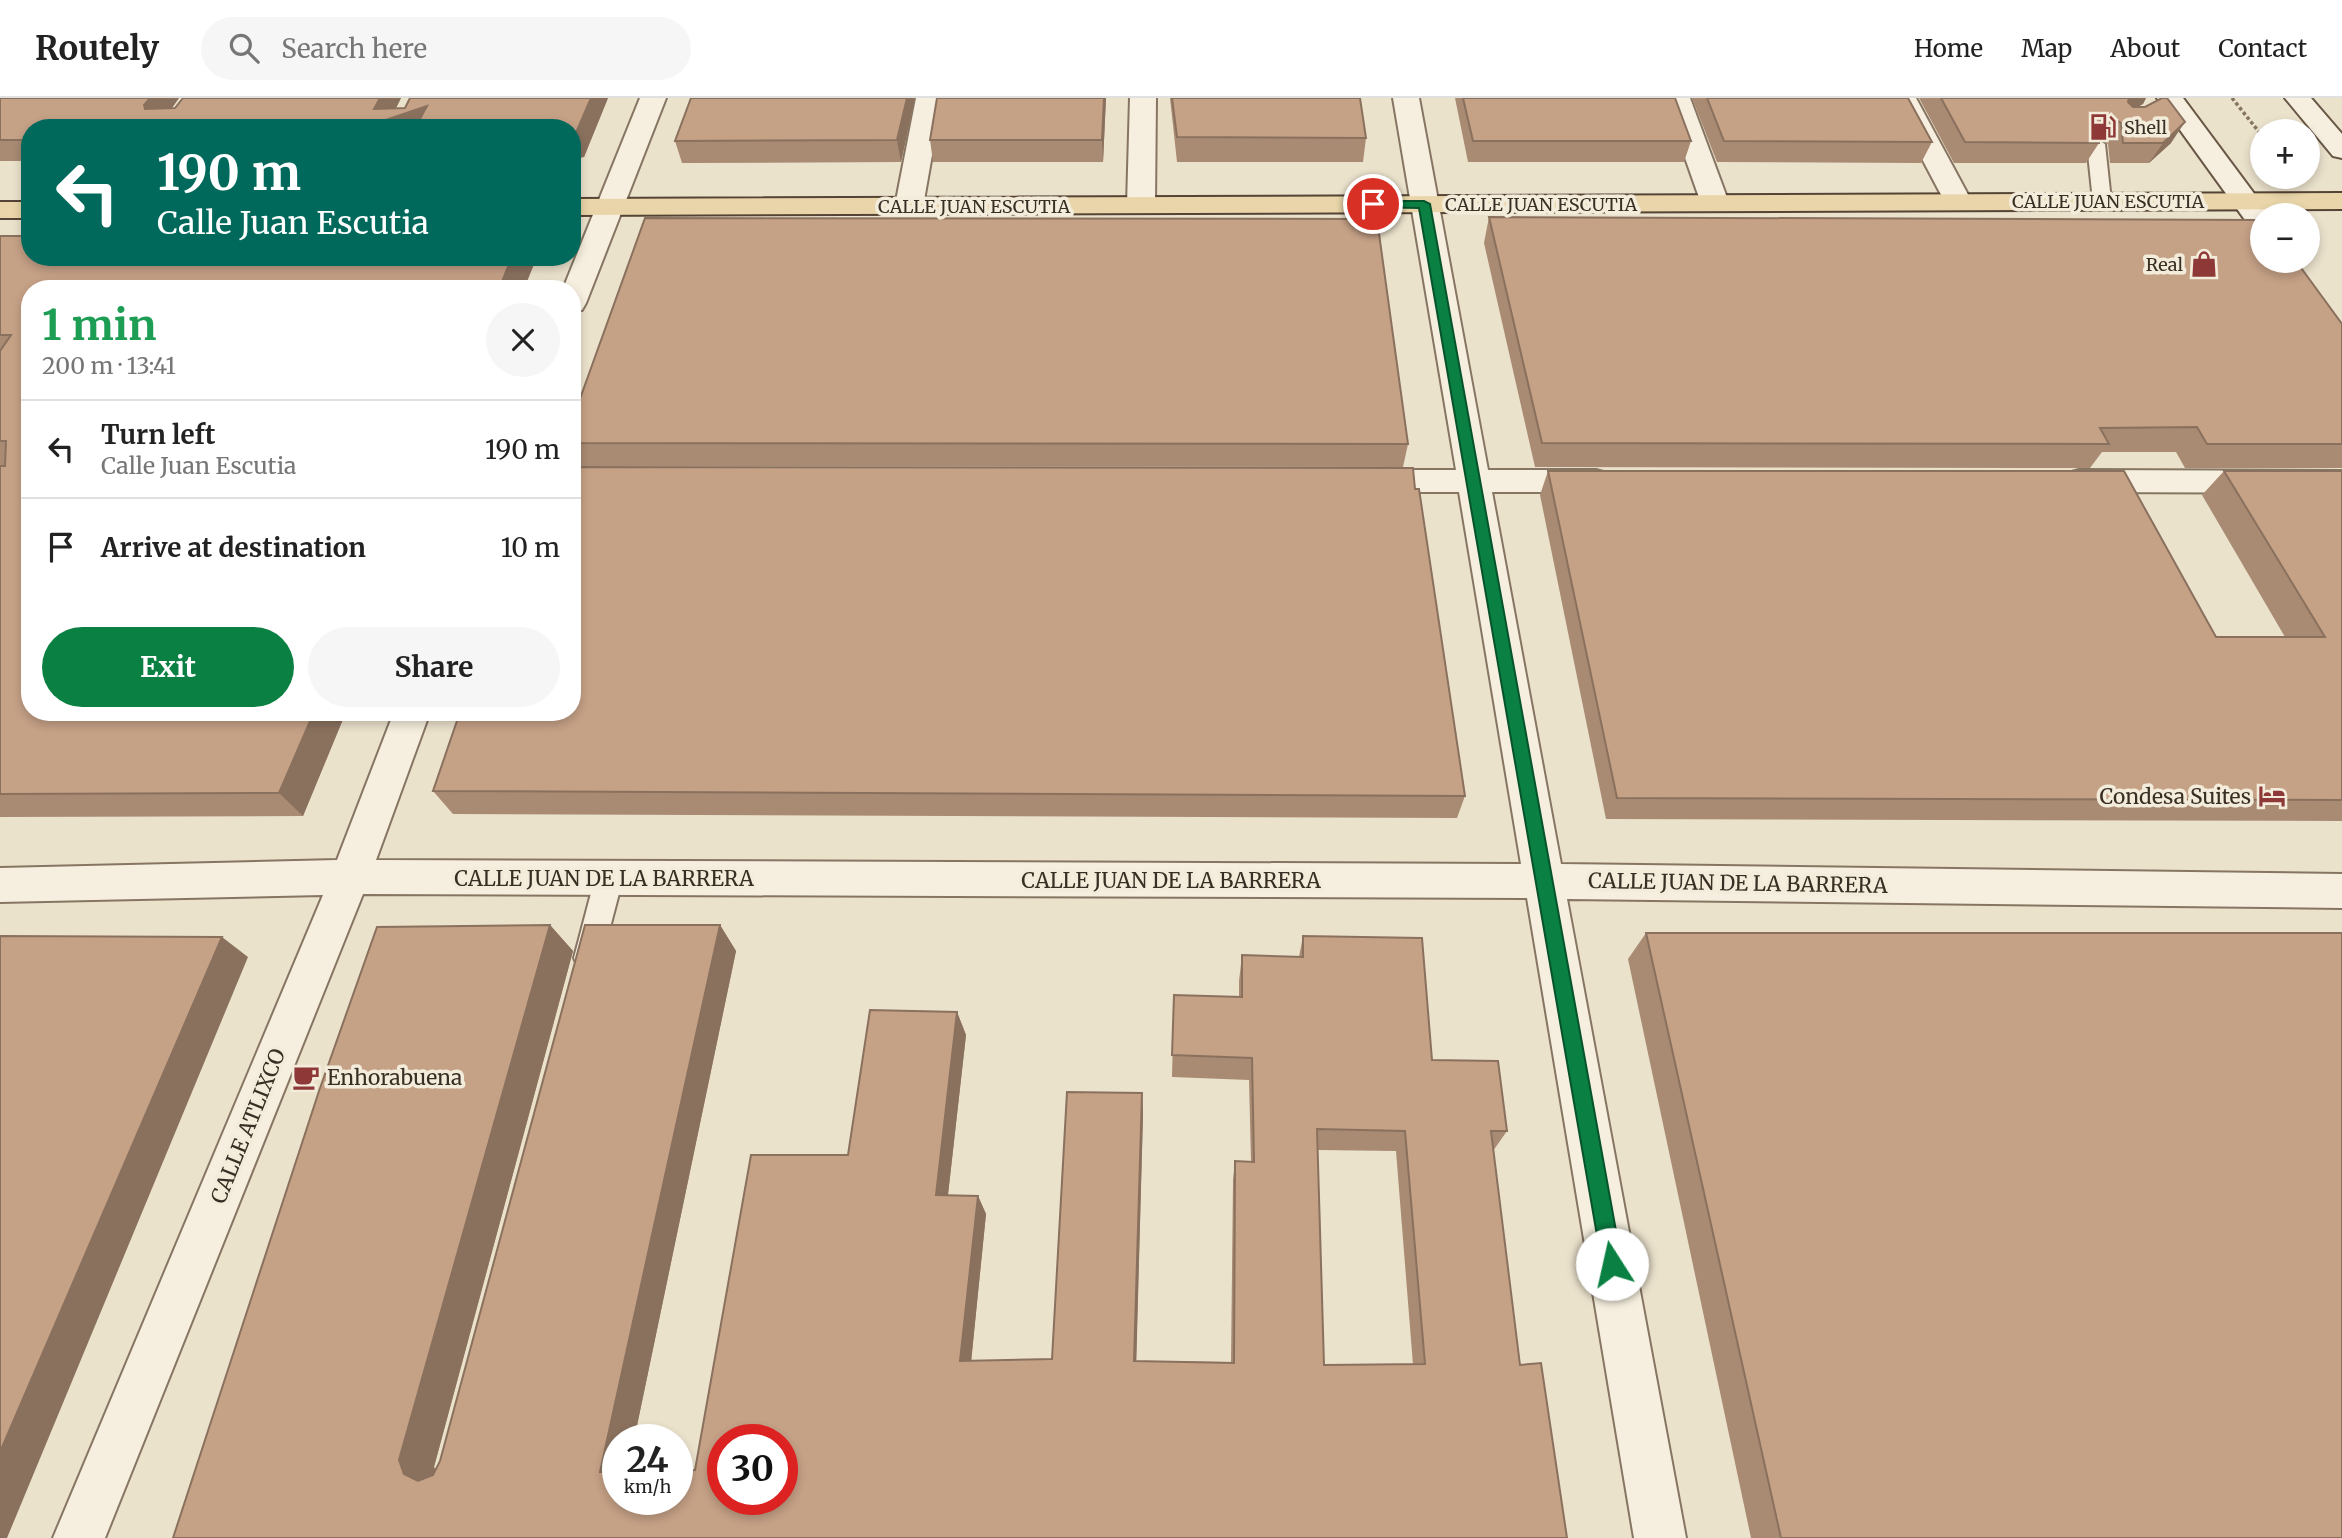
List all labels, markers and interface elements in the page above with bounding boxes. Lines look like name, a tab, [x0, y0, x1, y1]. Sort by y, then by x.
search box	[201, 17, 691, 80]
text: Routely	[35, 28, 159, 69]
icon: search	[225, 29, 263, 67]
text: Search here	[281, 32, 427, 65]
text: Home	[1914, 33, 1983, 64]
text: Map	[2021, 33, 2072, 64]
text: About	[2110, 33, 2180, 64]
text: Contact	[2218, 33, 2307, 64]
fuel station icon: Shell	[2088, 112, 2118, 142]
place label: Shell	[2124, 116, 2167, 139]
map controls	[2250, 119, 2320, 273]
button: +	[2250, 119, 2320, 189]
text: 190 m	[157, 142, 301, 203]
icon: left	[42, 147, 133, 238]
pin	[1343, 174, 1403, 234]
icon: arrive	[1354, 185, 1392, 223]
street label: CALLE JUAN ESCUTIA	[2012, 190, 2204, 213]
street label: CALLE JUAN ESCUTIA	[1445, 193, 1637, 216]
street label: CALLE JUAN ESCUTIA	[878, 195, 1070, 218]
text: Calle Juan Escutia	[157, 203, 429, 243]
button: −	[2250, 203, 2320, 273]
shop icon: Real	[2189, 249, 2219, 279]
place label: Real	[2146, 253, 2183, 276]
text: 1 min	[42, 299, 156, 351]
button: close	[486, 303, 560, 377]
text: 200 m · 13:41	[42, 351, 176, 380]
text: Turn left	[101, 418, 215, 451]
icon: left	[42, 430, 80, 468]
text: 190 m	[485, 433, 560, 466]
text: Calle Juan Escutia	[101, 451, 296, 480]
icon: arrive	[42, 528, 80, 566]
text: Arrive at destination	[101, 531, 366, 564]
text: 10 m	[501, 531, 560, 564]
button: Exit	[42, 627, 294, 707]
button: Share	[308, 627, 560, 707]
hotel icon: Condesa Suites	[2257, 781, 2287, 811]
place label: Condesa Suites	[2099, 783, 2251, 810]
street label: CALLE JUAN DE LA BARRERA	[454, 865, 754, 892]
street label: CALLE JUAN DE LA BARRERA	[1021, 867, 1321, 894]
street label: CALLE JUAN DE LA BARRERA	[1588, 867, 1888, 899]
street label: CALLE ATLIXCO	[205, 1045, 291, 1207]
cafe icon: Enhorabuena	[291, 1062, 321, 1092]
place label: Enhorabuena	[327, 1064, 462, 1091]
position arrow	[1575, 1227, 1649, 1301]
speed limit sign: 30	[707, 1424, 798, 1515]
text: 24	[626, 1438, 669, 1482]
text: km/h	[624, 1475, 671, 1498]

